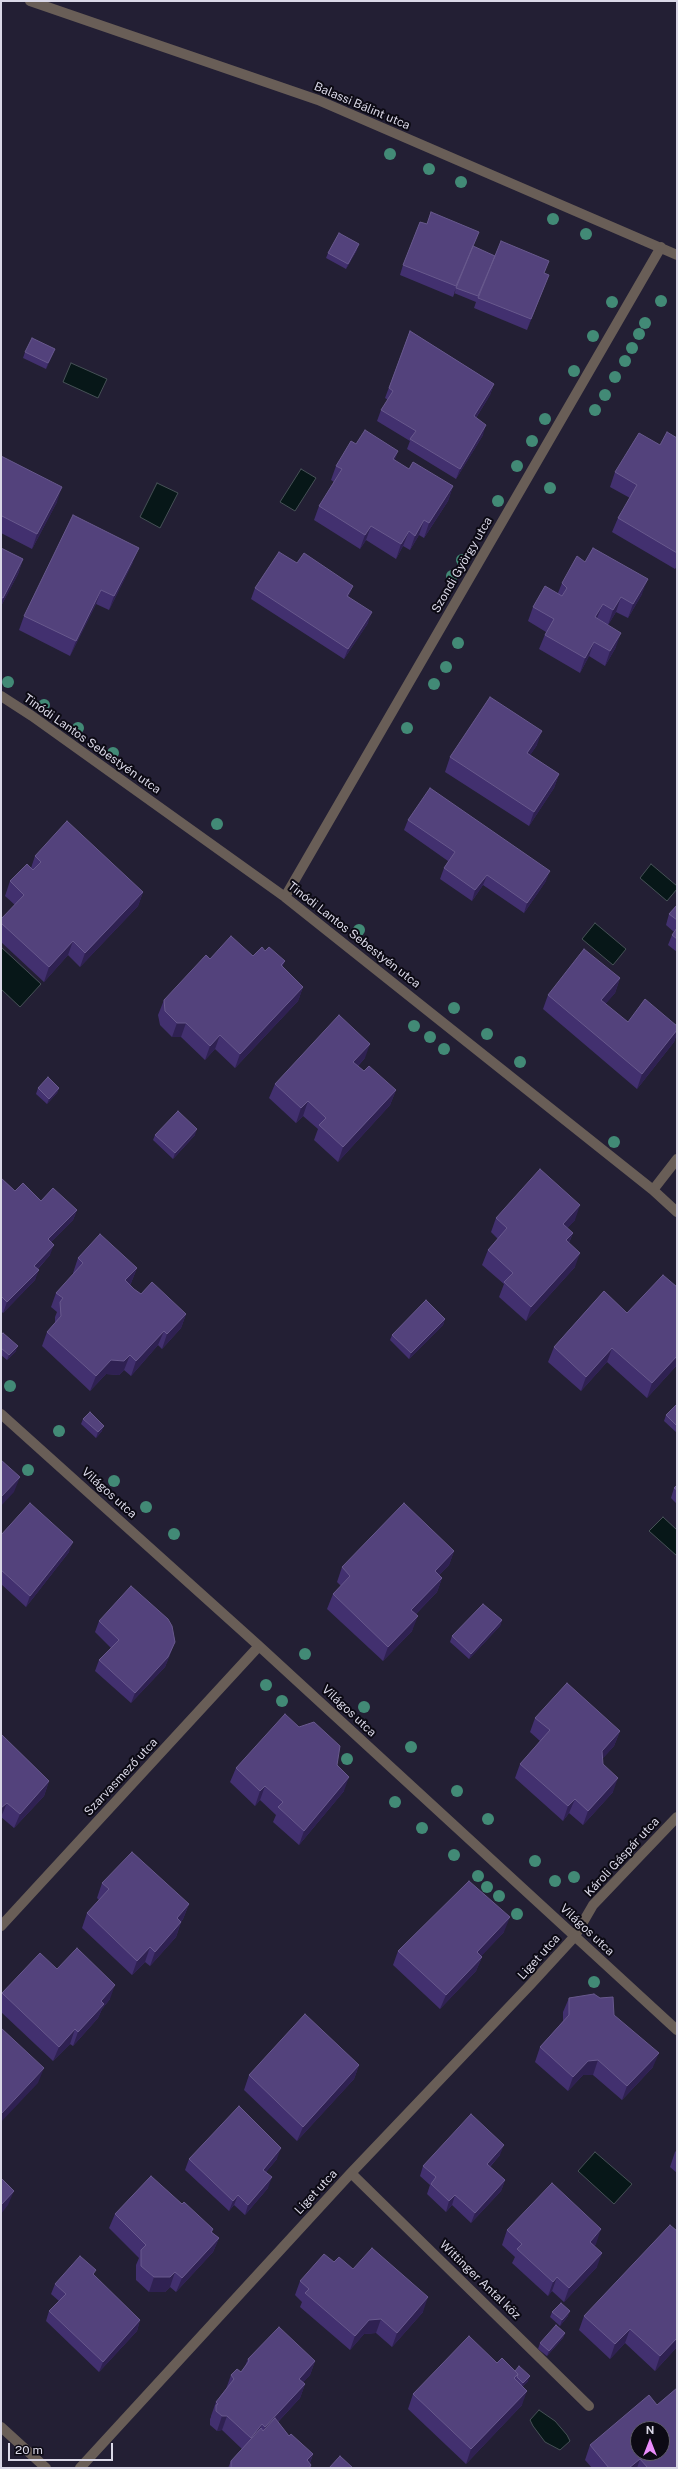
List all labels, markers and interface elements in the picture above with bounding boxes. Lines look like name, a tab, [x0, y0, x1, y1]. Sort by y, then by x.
street label: Balassi Bálint utca	[312, 79, 412, 133]
street label: Szondi György utca	[429, 515, 495, 615]
street label: Tinódi Lantos Sebestyén utca	[21, 691, 163, 797]
street label: Tinódi Lantos Sebestyén utca	[285, 879, 423, 991]
street label: Világos utca	[79, 1465, 139, 1521]
street label: Világos utca	[319, 1682, 379, 1740]
street label: Szarvasmező utca	[81, 1735, 161, 1819]
street label: Károli Gáspár utca	[582, 1814, 662, 1900]
street label: Világos utca	[557, 1901, 617, 1959]
street label: Liget utca	[515, 1931, 563, 1983]
street label: Liget utca	[292, 2167, 340, 2217]
street label: Wittinger Antal köz	[437, 2238, 523, 2322]
north arrow	[630, 2421, 670, 2461]
text: N	[646, 2424, 654, 2436]
scale bar	[10, 2435, 115, 2461]
text: 20 m	[15, 2443, 43, 2457]

